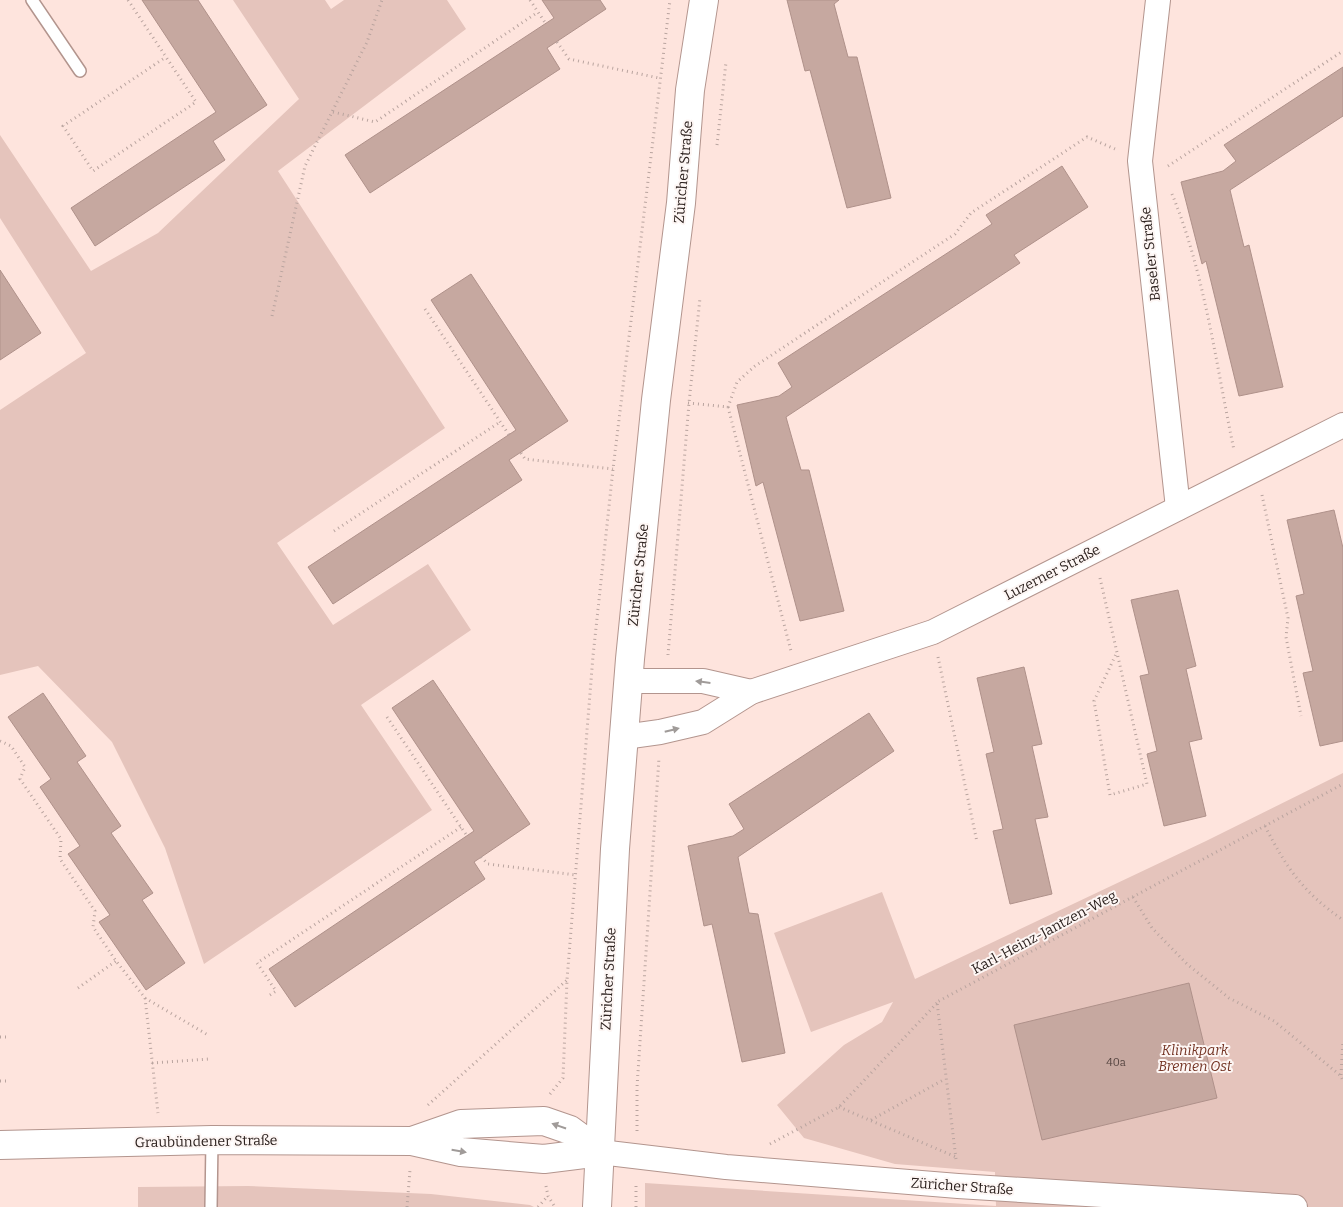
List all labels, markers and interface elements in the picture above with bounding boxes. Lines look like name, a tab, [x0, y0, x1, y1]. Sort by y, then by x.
street label: Züricher Straße	[671, 120, 696, 224]
street label: Baseler Straße	[1137, 206, 1164, 302]
street label: Züricher Straße	[625, 523, 652, 627]
street label: Luzerner Straße	[1001, 541, 1103, 604]
one-way arrow	[694, 678, 710, 686]
one-way arrow	[664, 725, 679, 733]
street label: Karl-Heinz-Jantzen-Weg	[969, 887, 1120, 978]
street label: Züricher Straße	[597, 927, 620, 1031]
park label: Klinikpark Bremen Ost	[1158, 1042, 1233, 1075]
house number: 40a	[1106, 1056, 1126, 1069]
one-way arrow	[551, 1122, 566, 1130]
street label: Graubündener Straße	[134, 1132, 278, 1151]
one-way arrow	[452, 1148, 468, 1156]
street label: Züricher Straße	[910, 1174, 1014, 1199]

